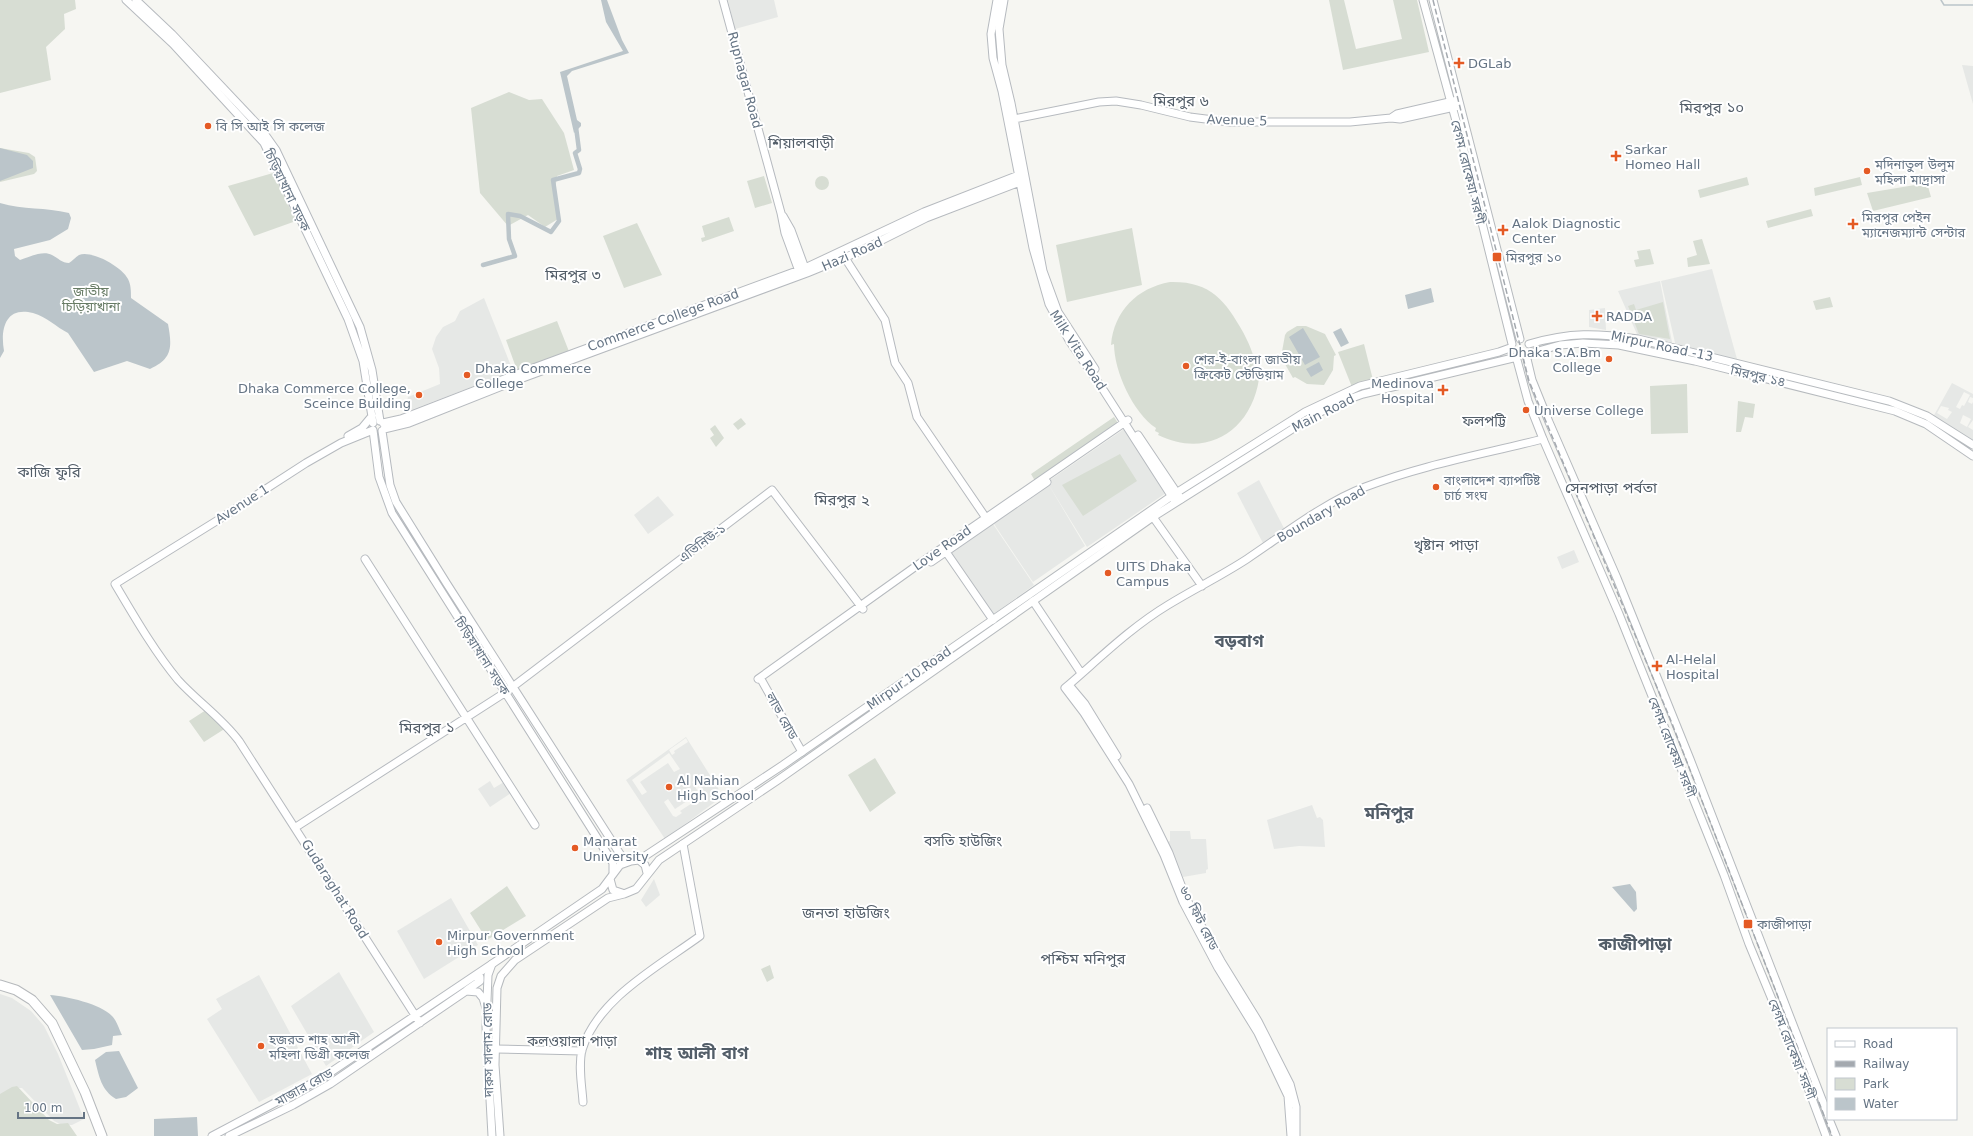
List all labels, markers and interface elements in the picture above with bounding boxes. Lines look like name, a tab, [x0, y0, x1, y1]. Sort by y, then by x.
street label: Rupnagar Road	[725, 30, 765, 130]
place label: DGLab	[1468, 56, 1512, 71]
marker: DGLab	[1453, 57, 1465, 69]
district label: মিরপুর ৬	[1152, 92, 1209, 110]
district label: মিরপুর ১০	[1679, 99, 1744, 117]
street label: Avenue 5	[1206, 111, 1268, 129]
street label: বেগম রোকেয়া সরণী	[1448, 118, 1488, 226]
place label: বি সি আই সি কলেজ	[215, 119, 326, 134]
marker: বি সি আই সি কলেজ	[203, 121, 213, 131]
district label: শিয়ালবাড়ী	[767, 134, 835, 152]
place label: Sarkar Homeo Hall	[1625, 142, 1700, 172]
street label: চিড়িয়াখানা সড়ক	[260, 145, 314, 234]
marker: Sarkar Homeo Hall	[1610, 150, 1622, 162]
place label: মদিনাতুল উলুম মহিলা মাদ্রাসা	[1874, 157, 1955, 187]
marker: মদিনাতুল উলুম মহিলা মাদ্রাসা	[1862, 166, 1872, 176]
place label: মিরপুর পেইন ম্যানেজম্যান্ট সেন্টার	[1861, 210, 1966, 240]
place label: Aalok Diagnostic Center	[1512, 216, 1621, 246]
marker: মিরপুর পেইন ম্যানেজম্যান্ট সেন্টার	[1847, 218, 1859, 230]
marker: Aalok Diagnostic Center	[1497, 224, 1509, 236]
street label: Hazi Road	[819, 234, 885, 274]
place label: মিরপুর ১০	[1505, 250, 1562, 266]
marker: মিরপুর ১০	[1491, 251, 1503, 263]
district label: মিরপুর ৩	[544, 266, 601, 284]
park label: জাতীয় চিড়িয়াখানা	[61, 284, 121, 314]
street label: Commerce College Road	[585, 286, 741, 354]
street label: Milk Vita Road	[1047, 307, 1109, 393]
place label: RADDA	[1606, 309, 1652, 324]
marker: RADDA	[1591, 310, 1603, 322]
street label: Mirpur Road -13	[1610, 328, 1714, 364]
place label: Dhaka S.A.Bm College	[1509, 345, 1601, 375]
place label: শের-ই-বাংলা জাতীয় ক্রিকেট স্টেডিয়াম	[1193, 352, 1301, 382]
marker: Dhaka S.A.Bm College	[1604, 354, 1614, 364]
place label: Dhaka Commerce College	[475, 361, 591, 391]
marker: শের-ই-বাংলা জাতীয় ক্রিকেট স্টেডিয়াম	[1181, 361, 1191, 371]
street label: মিরপুর ১৪	[1728, 362, 1787, 391]
marker: Dhaka Commerce College	[462, 370, 472, 380]
place label: Medinova Hospital	[1371, 376, 1434, 406]
place label: Dhaka Commerce College, Sceince Building	[238, 381, 411, 411]
marker: Medinova Hospital	[1437, 384, 1449, 396]
marker: Dhaka Commerce College, Sceince Building	[414, 390, 424, 400]
street label: Main Road	[1289, 391, 1357, 435]
place label: Universe College	[1534, 403, 1644, 418]
marker: Universe College	[1521, 405, 1531, 415]
district label: ফলপট্টি	[1461, 413, 1507, 429]
district label: কাজি ফুরি	[16, 463, 82, 481]
place label: বাংলাদেশ ব্যাপটিষ্ট চার্চ সংঘ	[1443, 473, 1541, 503]
district label: সেনপাড়া পর্বতা	[1565, 479, 1658, 497]
street label: Avenue 1	[212, 481, 272, 527]
marker: বাংলাদেশ ব্যাপটিষ্ট চার্চ সংঘ	[1431, 482, 1441, 492]
street label: Boundary Road	[1274, 483, 1368, 545]
district label: মিরপুর ২	[813, 491, 870, 509]
street label: এভিনিউ-১	[676, 520, 728, 566]
street label: Love Road	[910, 523, 974, 573]
district label: খৃষ্টান পাড়া	[1413, 536, 1480, 554]
place label: UITS Dhaka Campus	[1116, 559, 1191, 589]
marker: UITS Dhaka Campus	[1103, 568, 1113, 578]
street label: চিড়িয়াখানা সড়ক	[451, 613, 513, 698]
district label: বড়বাগ	[1213, 631, 1264, 651]
street label: Mirpur 10 Road	[864, 643, 954, 713]
place label: Al-Helal Hospital	[1666, 652, 1719, 682]
marker: Al-Helal Hospital	[1651, 660, 1663, 672]
street label: লাভ রোড	[763, 689, 801, 743]
street label: বেগম রোকেয়া সরণী	[1645, 695, 1699, 800]
district label: মিরপুর ১	[398, 719, 455, 737]
place label: Al Nahian High School	[677, 773, 754, 803]
marker: Al Nahian High School	[664, 782, 674, 792]
district label: মনিপুর	[1364, 803, 1414, 824]
district label: বসতি হাউজিং	[923, 833, 1002, 849]
place label: Manarat University	[583, 834, 649, 864]
street label: Gudaraghat Road	[298, 837, 372, 941]
marker: Manarat University	[570, 843, 580, 853]
street label: ৬০ ফিট রোড	[1176, 883, 1222, 953]
district label: জনতা হাউজিং	[801, 904, 890, 922]
place label: কাজীপাড়া	[1756, 917, 1812, 932]
marker: কাজীপাড়া	[1742, 918, 1754, 930]
place label: Mirpur Government High School	[447, 928, 574, 958]
district label: কাজীপাড়া	[1597, 934, 1672, 954]
marker: Mirpur Government High School	[434, 937, 444, 947]
district label: পশ্চিম মনিপুর	[1041, 950, 1126, 968]
street label: বেগম রোকেয়া সরণী	[1765, 997, 1819, 1102]
street label: দারুস সালাম রোড	[480, 1002, 496, 1099]
legend	[1827, 1028, 1957, 1120]
place label: হজরত শাহ আলী মহিলা ডিগ্রী কলেজ	[268, 1032, 370, 1062]
district label: কলওয়ালা পাড়া	[526, 1033, 617, 1049]
text: Road	[1863, 1037, 1893, 1051]
marker: হজরত শাহ আলী মহিলা ডিগ্রী কলেজ	[256, 1041, 266, 1051]
district label: শাহ আলী বাগ	[645, 1043, 749, 1063]
text: Railway	[1863, 1057, 1909, 1071]
street label: মাজার রোড	[272, 1065, 336, 1109]
text: Park	[1863, 1077, 1889, 1091]
scale bar	[18, 1094, 84, 1120]
text: Water	[1863, 1097, 1899, 1111]
text: 100 m	[24, 1101, 62, 1115]

